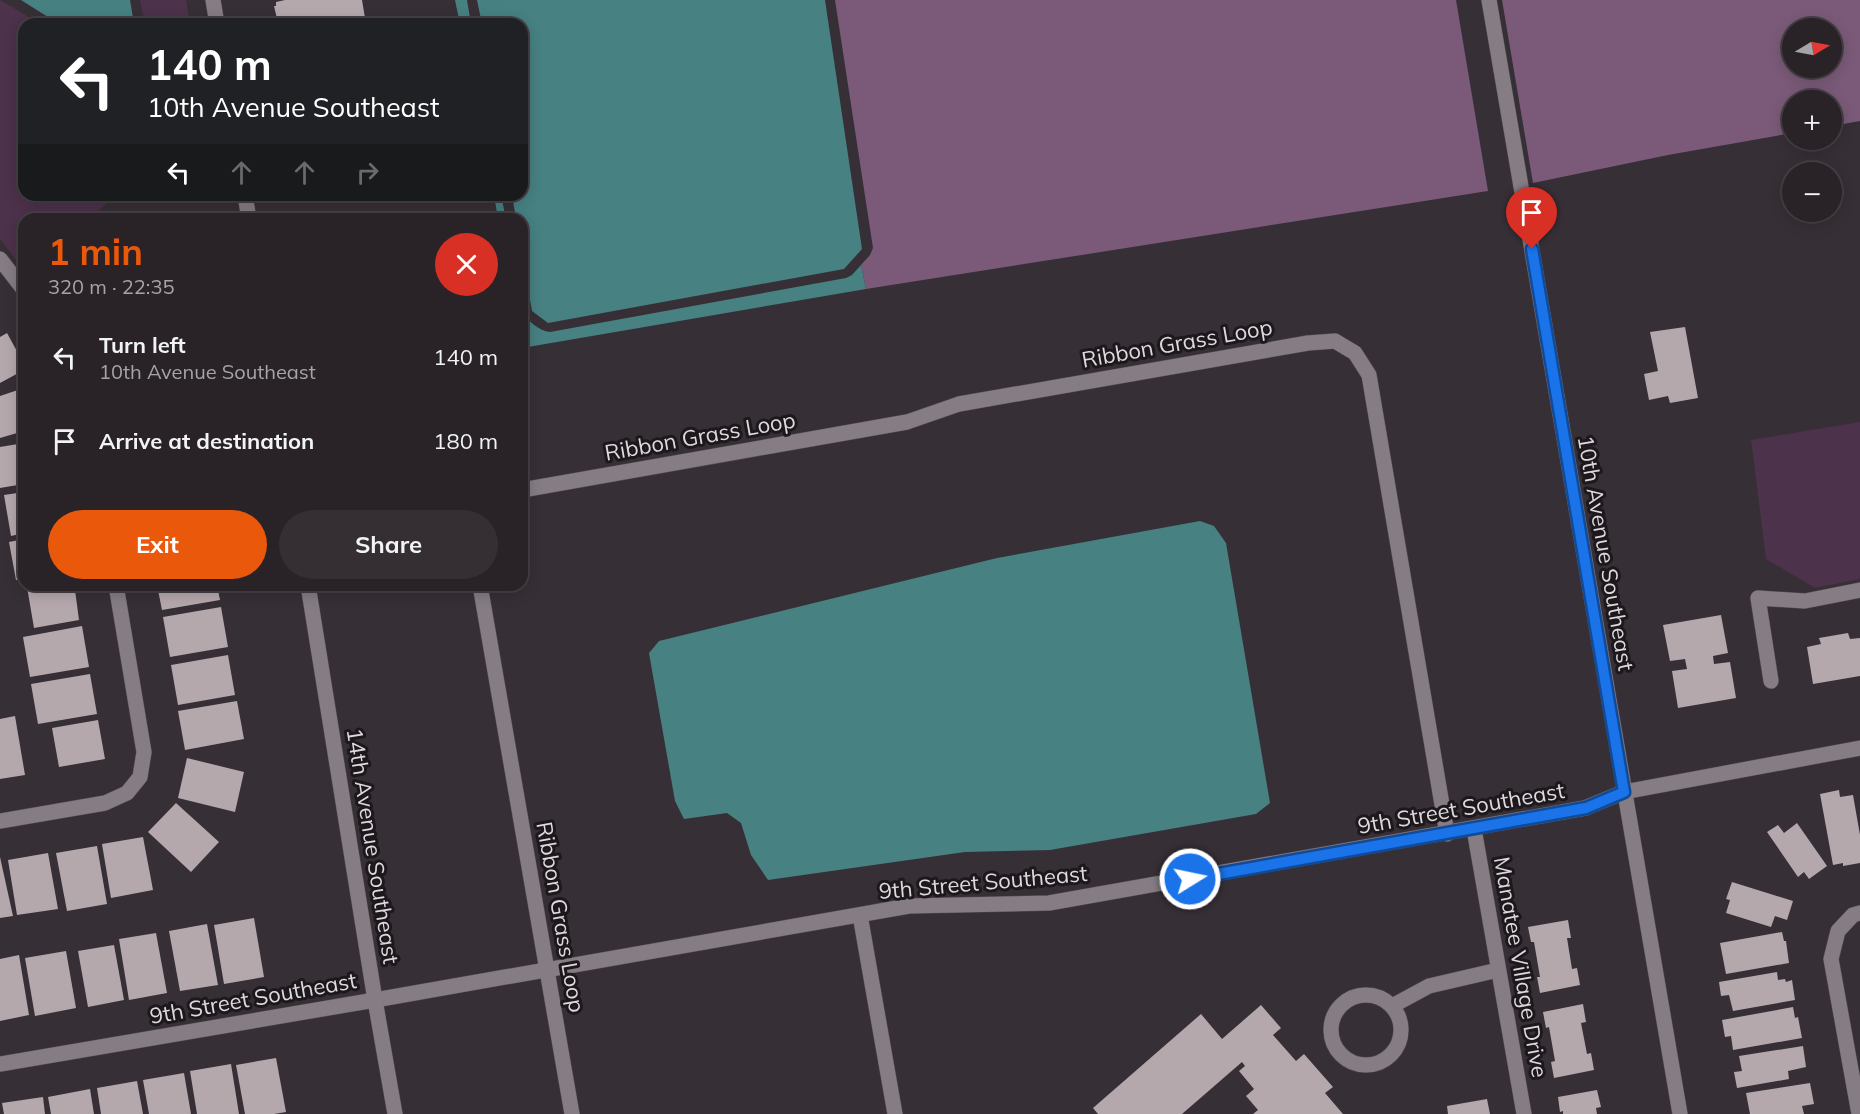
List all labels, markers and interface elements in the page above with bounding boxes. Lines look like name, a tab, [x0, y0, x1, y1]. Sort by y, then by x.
north arrow	[1782, 18, 1842, 78]
map controls	[1782, 18, 1842, 222]
text: 140 m	[147, 38, 272, 91]
icon: left	[48, 42, 126, 120]
text: 10th Avenue Southeast	[147, 90, 440, 124]
button: +	[1782, 90, 1842, 150]
icon: left	[162, 156, 195, 189]
icon: ahead	[225, 156, 258, 189]
icon: ahead	[288, 156, 321, 189]
icon: right	[351, 156, 384, 189]
button: −	[1782, 162, 1842, 222]
pin	[1506, 187, 1557, 249]
icon: arrive	[1515, 196, 1548, 229]
text: 1 min	[48, 229, 143, 274]
button: close	[435, 233, 498, 296]
text: 320 m · 22:35	[48, 274, 174, 299]
street label: Ribbon Grass Loop	[1080, 312, 1274, 374]
text: Turn left	[99, 331, 186, 359]
icon: left	[48, 341, 81, 374]
text: 140 m	[433, 343, 498, 371]
text: 10th Avenue Southeast	[99, 359, 316, 384]
street label: Ribbon Grass Loop	[603, 405, 797, 467]
icon: arrive	[48, 425, 81, 458]
text: Arrive at destination	[99, 427, 314, 455]
text: 180 m	[433, 427, 498, 455]
street label: 10th Avenue Southeast	[1572, 433, 1641, 673]
button: Exit	[48, 510, 267, 579]
button: Share	[279, 510, 498, 579]
street label: 14th Avenue Southeast	[341, 726, 406, 966]
street label: 9th Street Southeast	[1355, 776, 1567, 840]
street label: Ribbon Grass Loop	[530, 820, 592, 1014]
position arrow	[1158, 847, 1222, 911]
street label: Manatee Village Drive	[1488, 854, 1554, 1080]
street label: 9th Street Southeast	[878, 859, 1089, 905]
street label: 9th Street Southeast	[147, 966, 359, 1030]

